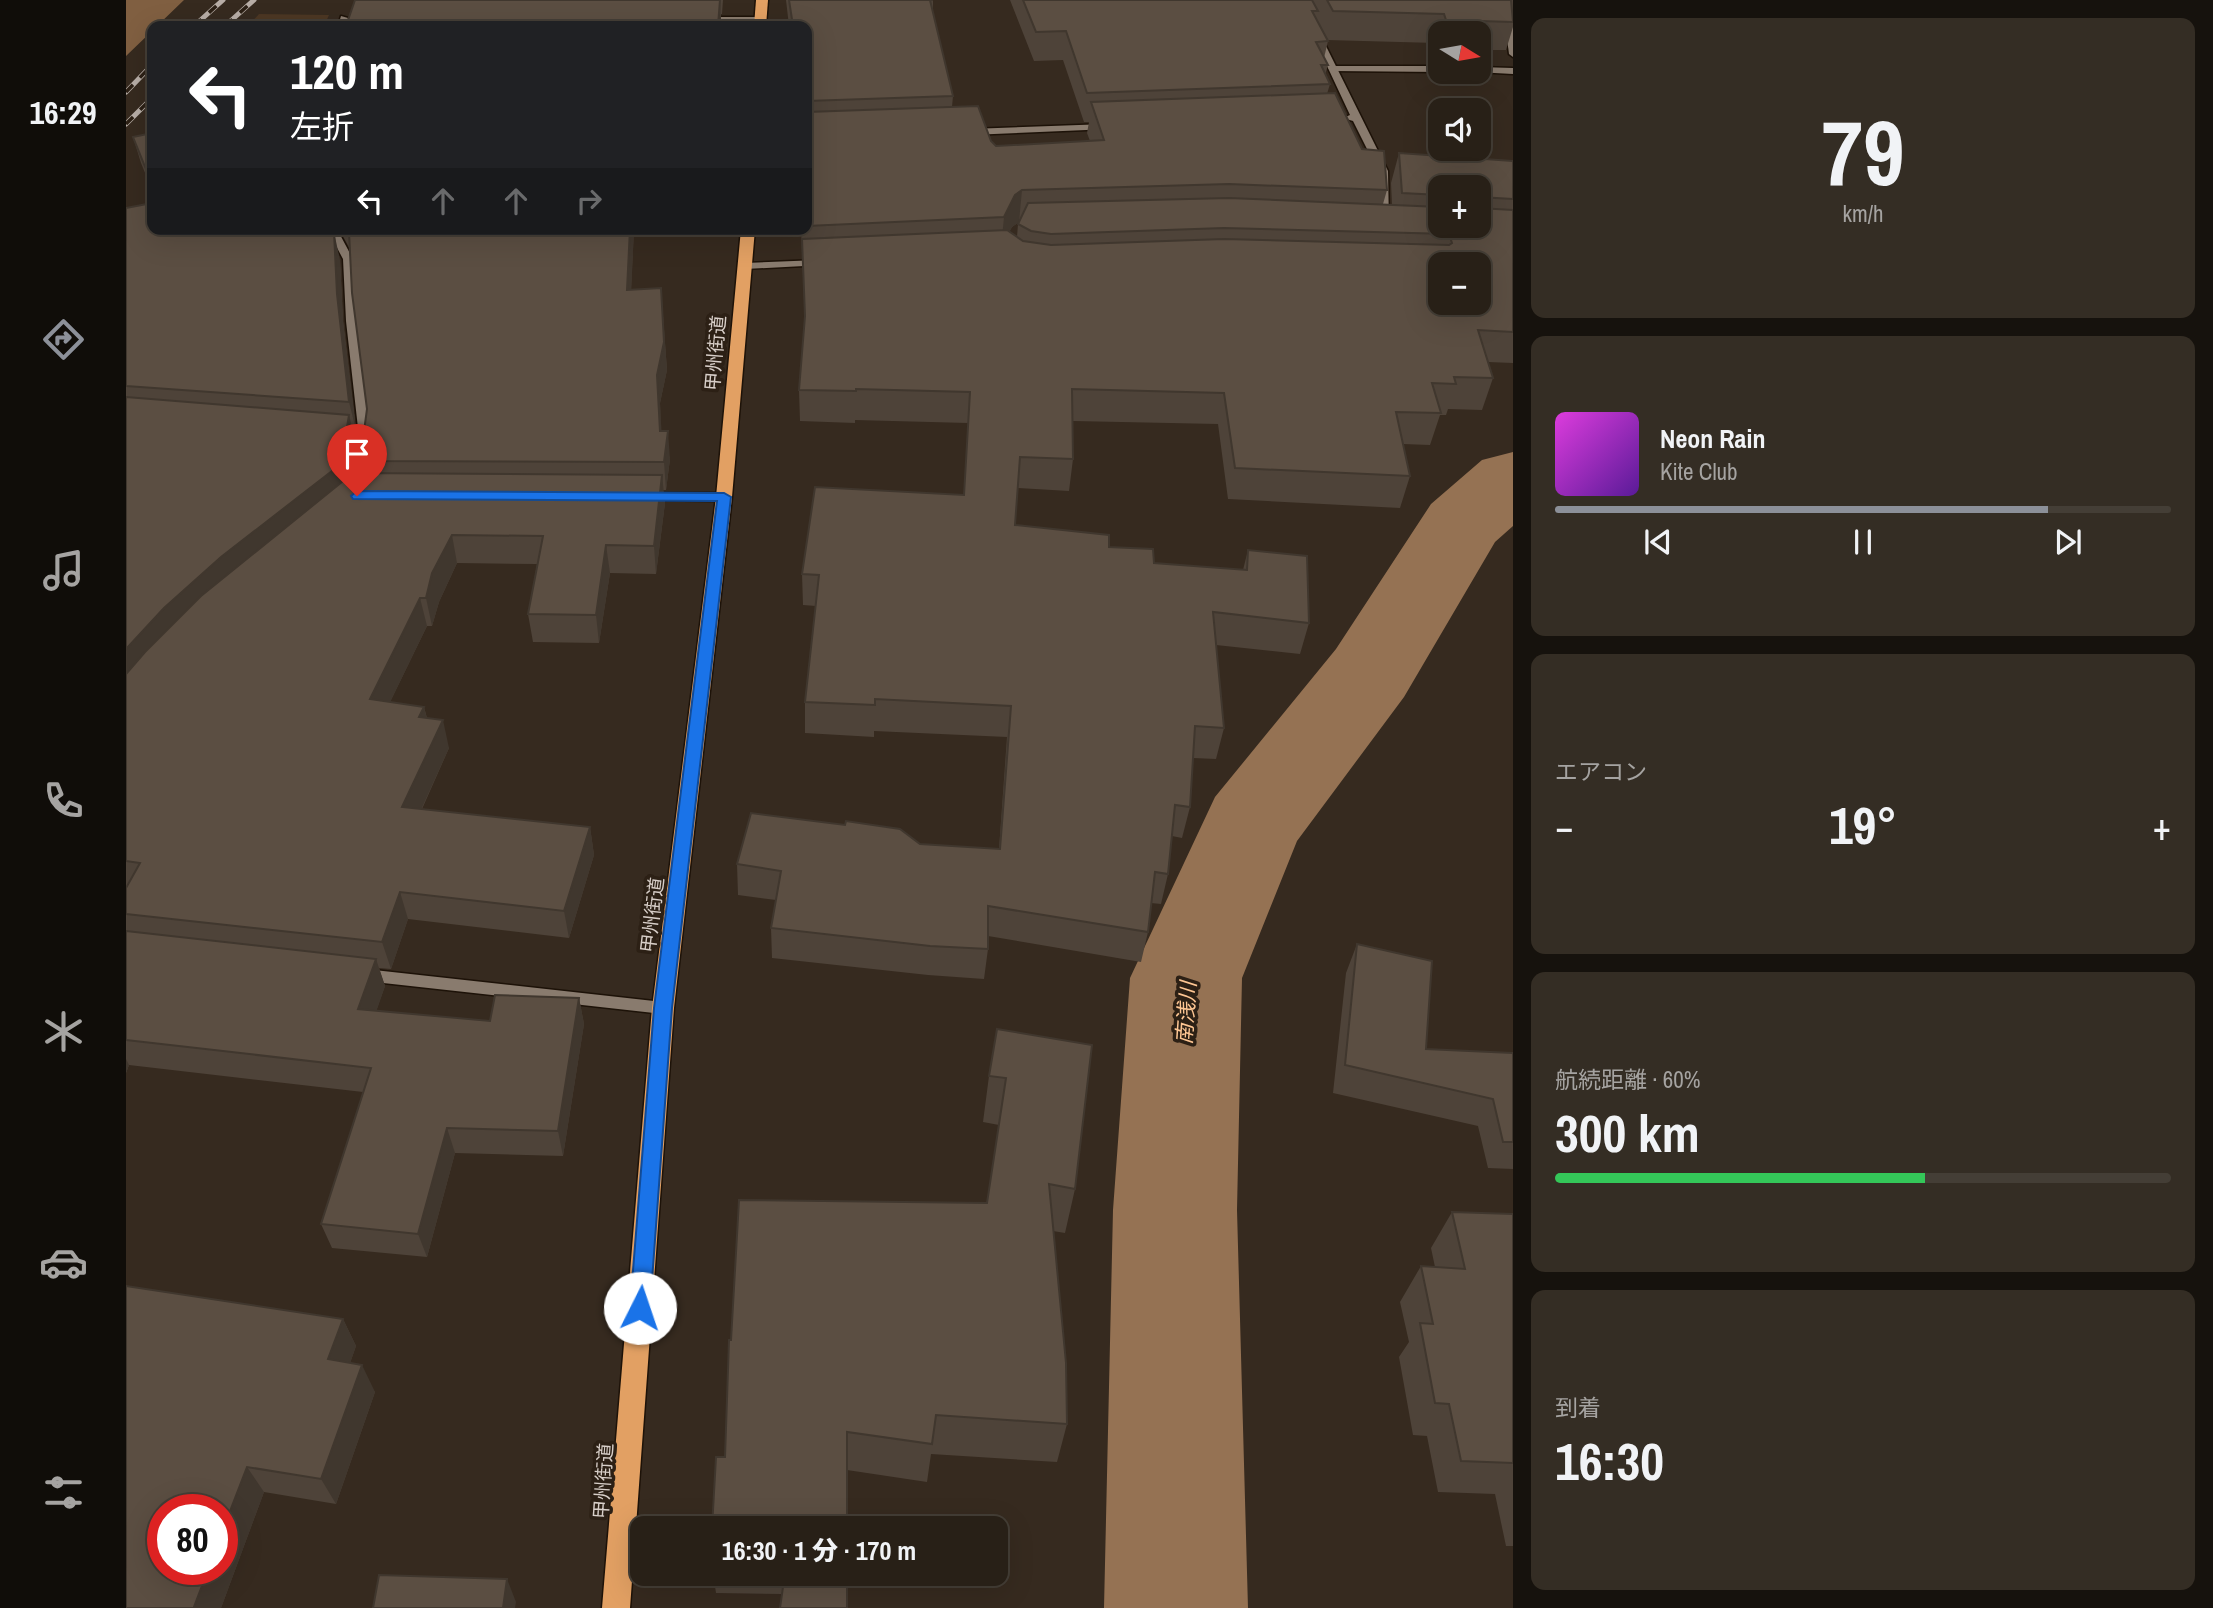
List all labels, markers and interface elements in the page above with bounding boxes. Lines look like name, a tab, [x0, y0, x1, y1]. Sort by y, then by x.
north arrow	[1428, 21, 1491, 84]
map controls	[1428, 21, 1491, 315]
text: 120 m	[290, 38, 404, 104]
icon: left	[175, 49, 266, 140]
text: 16:29	[29, 91, 97, 134]
text: 79	[1822, 91, 1905, 213]
button: sound	[1428, 98, 1491, 161]
text: 左折	[290, 105, 354, 148]
button: +	[1428, 175, 1491, 238]
icon: left	[351, 182, 389, 220]
icon: ahead	[424, 182, 462, 220]
icon: ahead	[497, 182, 535, 220]
icon: right	[570, 182, 608, 220]
text: km/h	[1843, 198, 1883, 229]
button: −	[1428, 252, 1491, 315]
street label: 甲州街道	[699, 314, 731, 392]
icon: directions	[39, 315, 88, 364]
text: Neon Rain	[1660, 421, 1765, 456]
pin	[327, 424, 387, 496]
icon: arrive	[338, 435, 376, 473]
text: Kite Club	[1660, 456, 1738, 487]
icon: previous	[1639, 523, 1677, 561]
icon: pause	[1844, 523, 1882, 561]
icon: next	[2049, 523, 2087, 561]
icon: music	[39, 546, 88, 595]
text: エアコン	[1555, 756, 1647, 787]
icon: phone	[39, 776, 88, 825]
text: 19°	[1829, 790, 1897, 860]
text: −	[1555, 801, 1573, 852]
text: +	[2153, 801, 2171, 852]
street label: 甲州街道	[634, 876, 670, 954]
water label: 南浅川	[1169, 979, 1203, 1045]
icon: climate	[39, 1007, 88, 1056]
text: 航続距離 · 60%	[1555, 1064, 1700, 1095]
text: 300 km	[1555, 1098, 1700, 1168]
icon: car	[39, 1238, 88, 1287]
position arrow	[603, 1271, 677, 1345]
text: 到着	[1555, 1392, 1601, 1423]
text: 16:30	[1555, 1426, 1664, 1496]
street label: 甲州街道	[587, 1442, 619, 1520]
icon: filters	[39, 1468, 88, 1517]
speed limit sign: 80	[147, 1494, 238, 1585]
text: 16:30 · 1 分 · 170 m	[722, 1533, 916, 1568]

